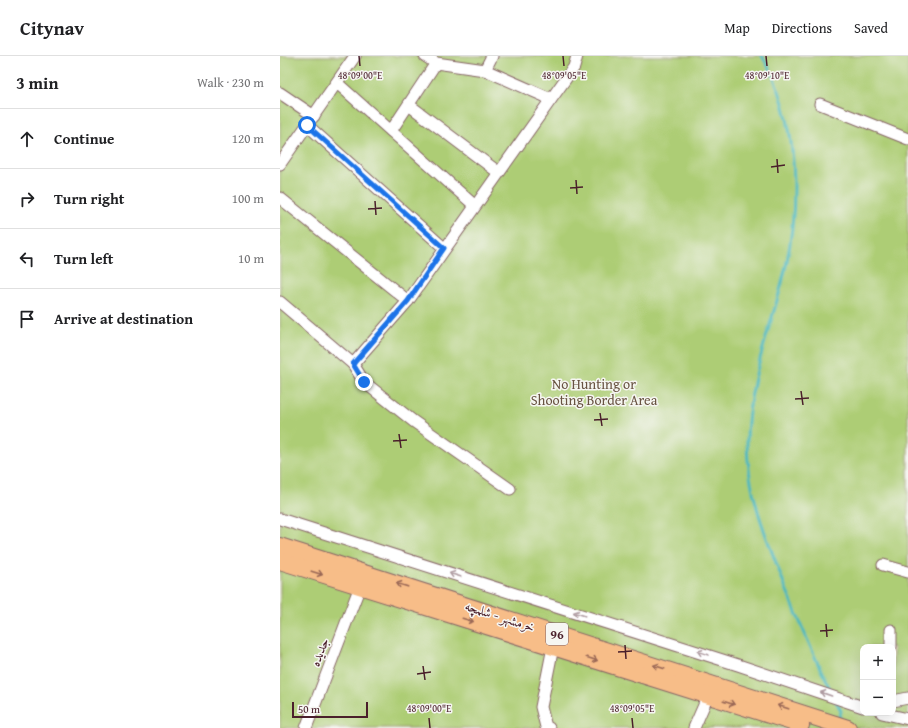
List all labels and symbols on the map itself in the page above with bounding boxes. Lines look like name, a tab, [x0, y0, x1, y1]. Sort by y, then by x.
text: 48°09'00"E	[338, 68, 382, 83]
text: 48°09'05"E	[542, 68, 586, 83]
text: 48°09'10"E	[745, 68, 789, 83]
route start	[298, 116, 316, 134]
route end	[355, 373, 373, 391]
park label: No Hunting or Shooting Border Area	[531, 374, 658, 410]
one-way arrow	[311, 570, 324, 577]
one-way arrow	[448, 571, 461, 578]
one-way arrow	[396, 581, 409, 588]
street label: خرمشهر - شلمچه	[462, 595, 538, 637]
one-way arrow	[572, 610, 585, 617]
one-way arrow	[462, 617, 474, 625]
road number: 96	[546, 623, 568, 645]
street label: جدیده	[304, 635, 334, 669]
one-way arrow	[696, 649, 709, 656]
one-way arrow	[586, 656, 598, 664]
one-way arrow	[654, 662, 666, 670]
one-way arrow	[820, 690, 833, 697]
scale bar	[292, 700, 368, 719]
one-way arrow	[723, 700, 736, 707]
text: 48°09'00"E	[407, 701, 451, 716]
text: 48°09'05"E	[610, 701, 654, 716]
one-way arrow	[776, 703, 789, 710]

